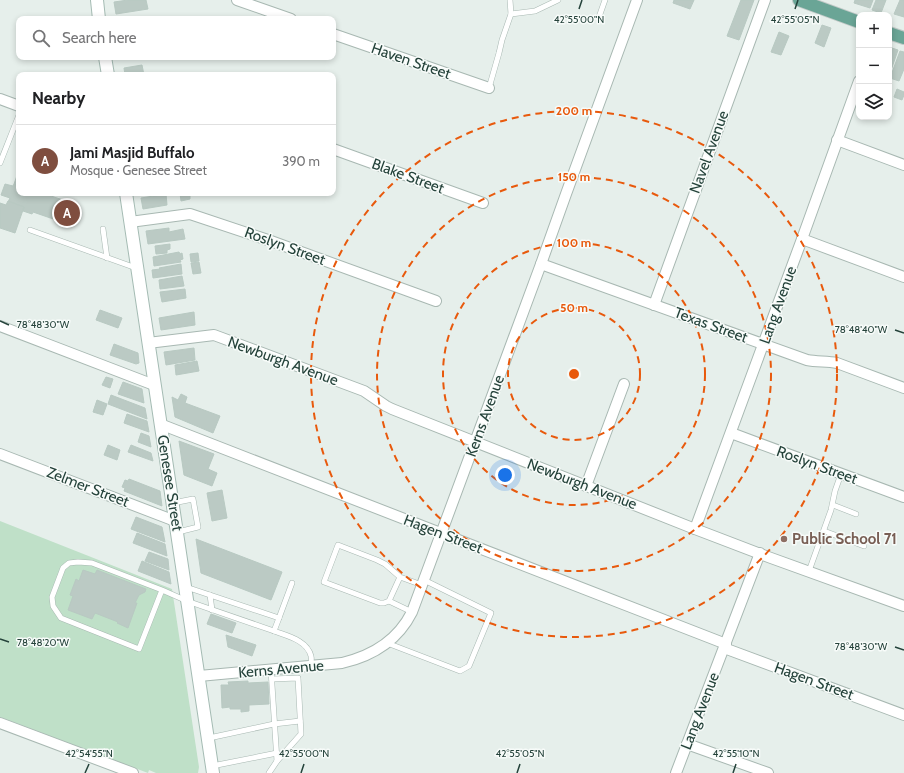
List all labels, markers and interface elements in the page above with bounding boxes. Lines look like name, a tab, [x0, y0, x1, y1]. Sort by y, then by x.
map controls	[856, 12, 892, 120]
button: +	[856, 12, 892, 48]
text: 42°55'00"N	[554, 13, 604, 26]
text: 42°55'05"N	[770, 13, 820, 26]
search box	[16, 16, 336, 60]
icon: search	[30, 27, 52, 49]
text: Search here	[62, 29, 137, 47]
street label: Haven Street	[369, 39, 453, 83]
button: −	[856, 48, 892, 84]
button: layers	[856, 84, 892, 120]
text: Nearby	[32, 88, 85, 108]
text: 200 m	[556, 103, 592, 118]
street label: Navel Avenue	[686, 108, 732, 196]
text: Jami Masjid Buffalo	[70, 144, 195, 162]
text: A	[41, 153, 49, 169]
text: 390 m	[282, 153, 320, 169]
street label: Blake Street	[369, 155, 447, 197]
text: Mosque · Genesee Street	[70, 162, 207, 178]
text: 150 m	[558, 169, 590, 184]
pin: A	[54, 198, 80, 228]
street label: Roslyn Street	[242, 223, 328, 269]
text: 100 m	[557, 235, 591, 250]
street label: Lang Avenue	[756, 263, 801, 346]
text: 50 m	[560, 300, 588, 315]
street label: Texas Street	[672, 303, 750, 347]
text: 78°48'30"W	[17, 318, 70, 331]
text: 78°48'40"W	[835, 323, 888, 336]
street label: Newburgh Avenue	[225, 333, 341, 389]
centre of rings	[567, 367, 581, 381]
street label: Kerns Avenue	[462, 372, 508, 459]
street label: Genesee Street	[154, 434, 186, 532]
street label: Roslyn Street	[774, 442, 860, 488]
street label: Newburgh Avenue	[524, 455, 640, 513]
street label: Zelmer Street	[44, 463, 132, 511]
your location	[495, 465, 515, 485]
street label: Hagen Street	[401, 511, 485, 557]
place label: Public School 71	[792, 530, 897, 548]
marker: Public School 71	[779, 534, 789, 544]
text: 78°48'20"W	[17, 636, 70, 649]
text: 78°48'30"W	[835, 640, 888, 653]
street label: Kerns Avenue	[237, 656, 325, 682]
street label: Hagen Street	[772, 658, 856, 704]
street label: Lang Avenue	[677, 669, 723, 752]
text: 42°54'55"N	[65, 747, 113, 760]
text: 42°55'00"N	[279, 747, 329, 760]
text: 42°55'05"N	[495, 747, 545, 760]
text: 42°55'10"N	[713, 747, 759, 760]

